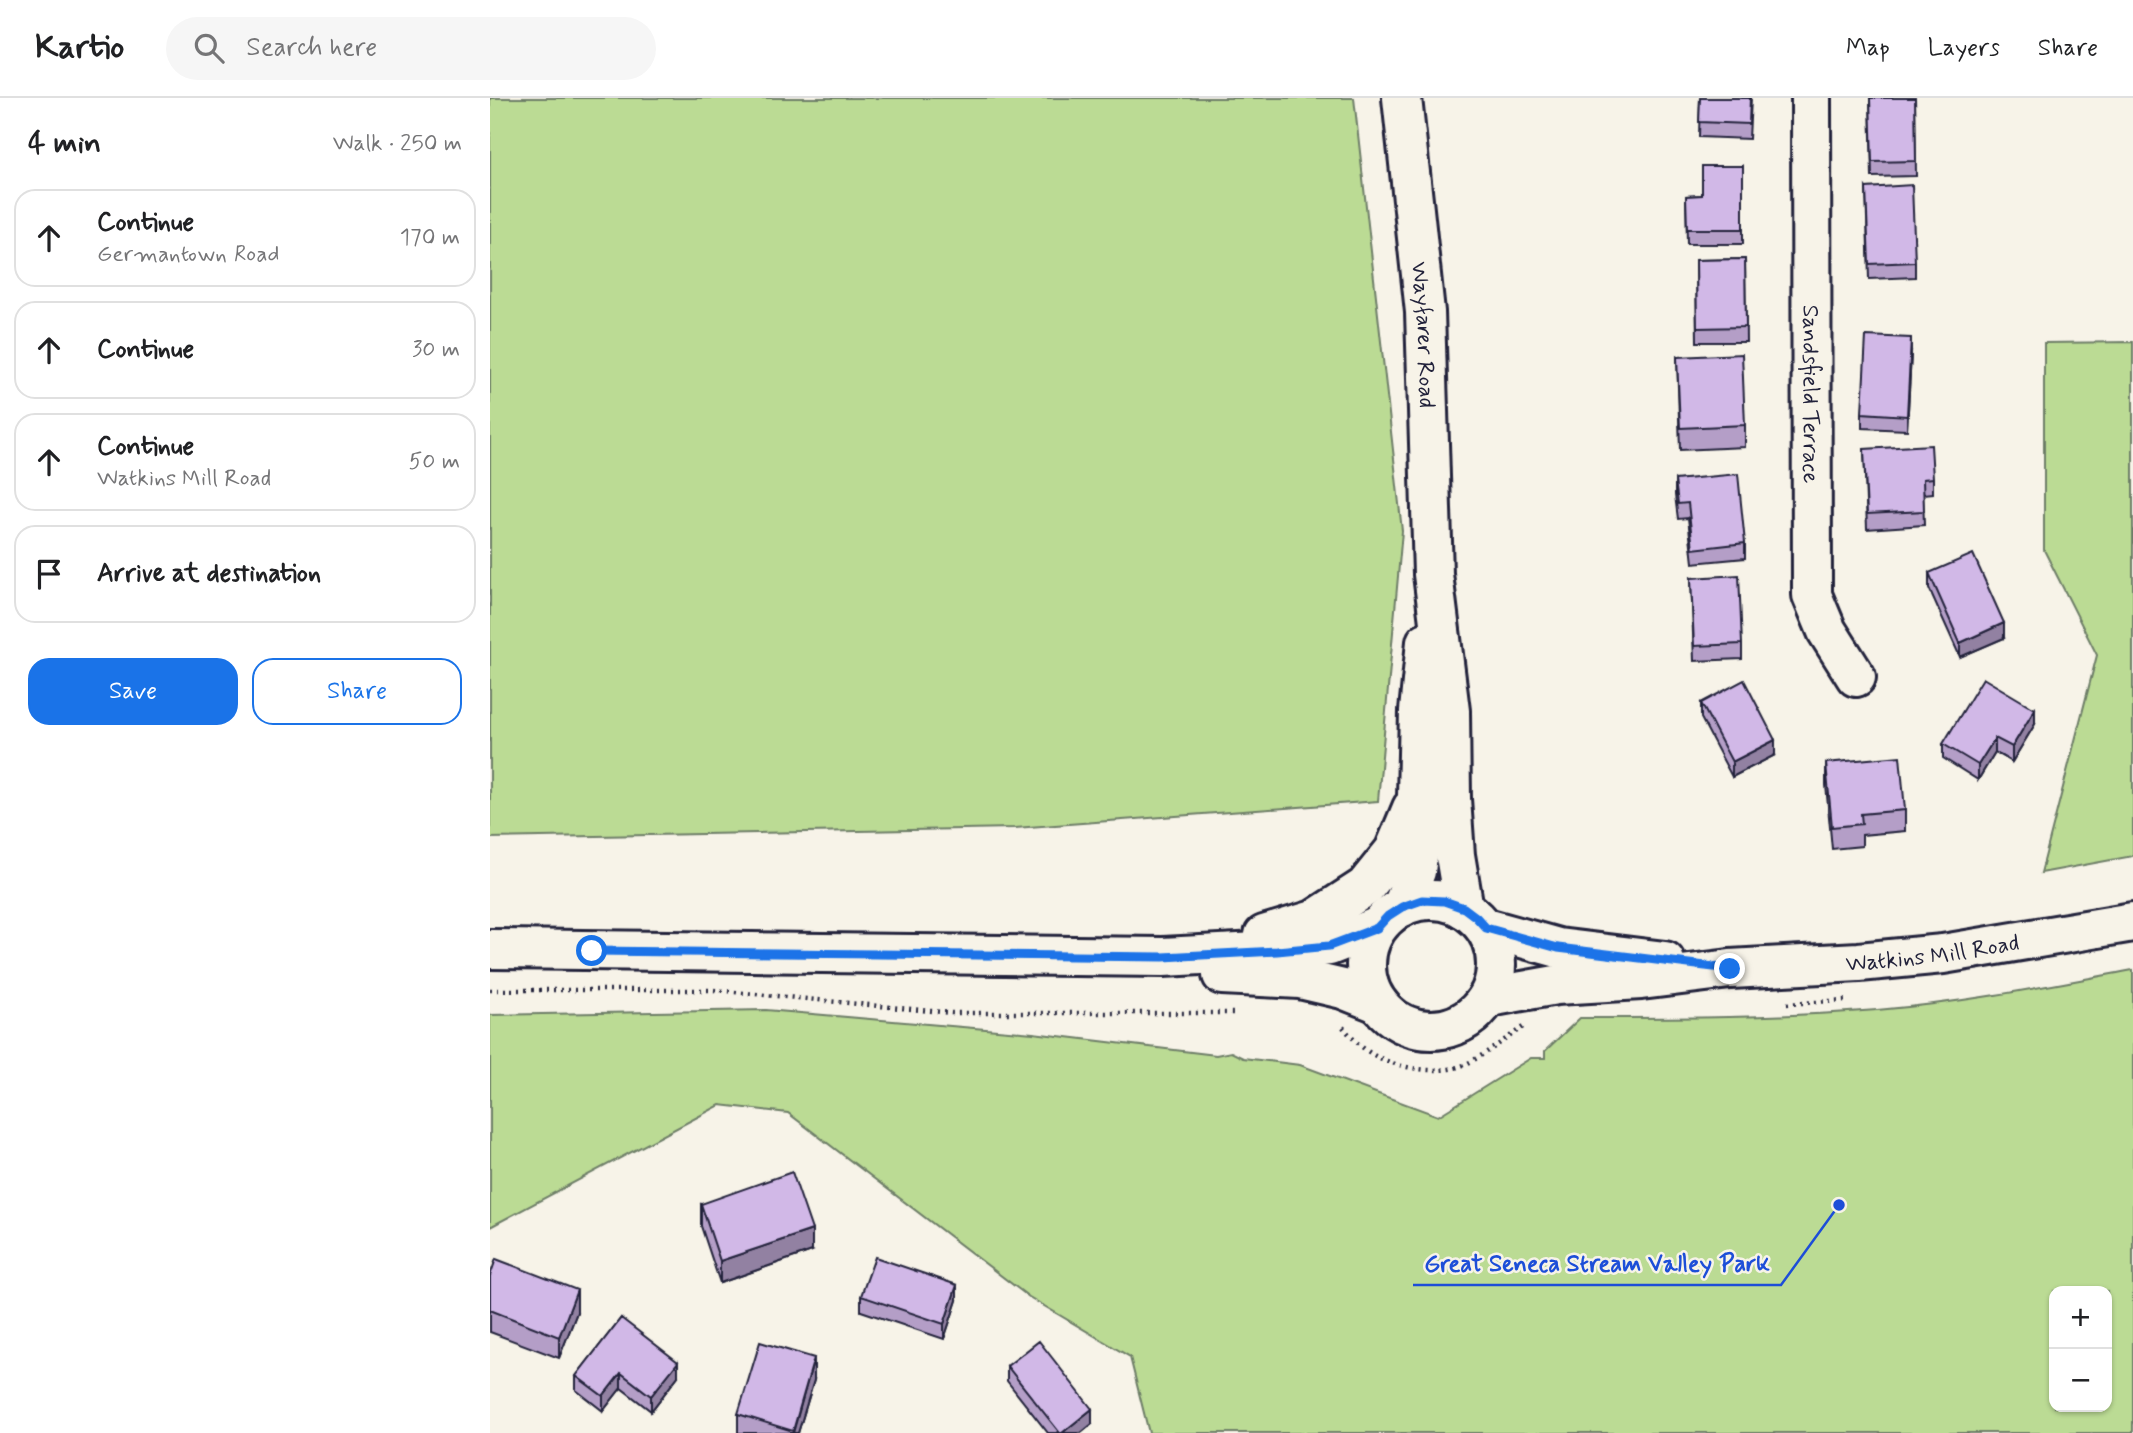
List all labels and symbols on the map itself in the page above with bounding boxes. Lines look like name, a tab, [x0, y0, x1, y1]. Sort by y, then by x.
street label: Wayfarer Road	[1403, 260, 1441, 409]
street label: Sandsfield Terrace	[1794, 305, 1825, 483]
street label: Watkins Mill Road	[1845, 928, 2022, 980]
route start	[576, 935, 607, 966]
route end	[1714, 953, 1745, 984]
callout: Great Seneca Stream Valley Park	[1413, 1240, 1781, 1285]
text: Great Seneca Stream Valley Park	[1424, 1249, 1770, 1280]

